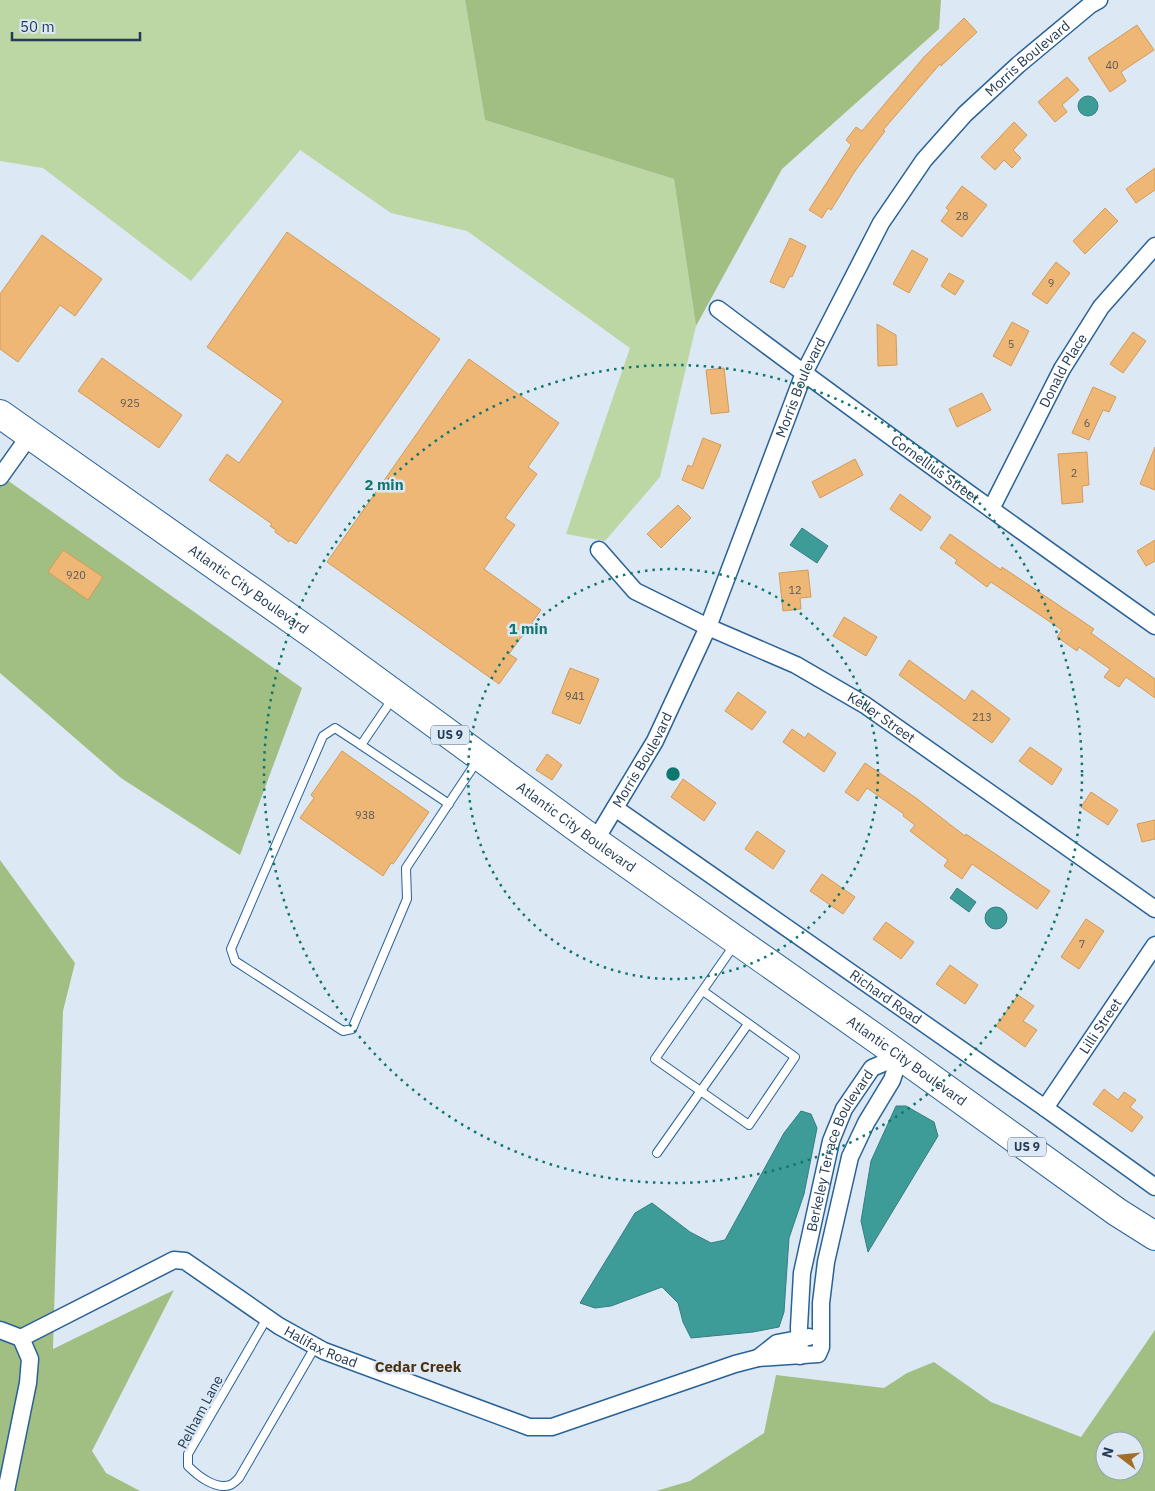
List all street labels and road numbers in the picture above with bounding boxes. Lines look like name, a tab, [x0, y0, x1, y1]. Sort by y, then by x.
street label: Morris Boulevard	[981, 17, 1074, 100]
street label: Donald Place	[1035, 330, 1091, 411]
street label: Morris Boulevard	[771, 335, 830, 440]
street label: Cornellius Street	[888, 431, 983, 507]
street label: Atlantic City Boulevard	[185, 541, 312, 638]
street label: Keller Street	[844, 688, 919, 747]
street label: Morris Boulevard	[608, 709, 676, 811]
road number: US 9	[431, 726, 469, 744]
street label: Atlantic City Boulevard	[513, 778, 640, 876]
street label: Richard Road	[846, 966, 925, 1028]
street label: Lilli Street	[1075, 995, 1126, 1057]
street label: Atlantic City Boulevard	[844, 1012, 970, 1110]
street label: Berkeley Terrace Boulevard	[802, 1066, 877, 1233]
road number: US 9	[1008, 1138, 1046, 1156]
street label: Halifax Road	[281, 1322, 360, 1372]
street label: Pelham Lane	[173, 1372, 227, 1452]

